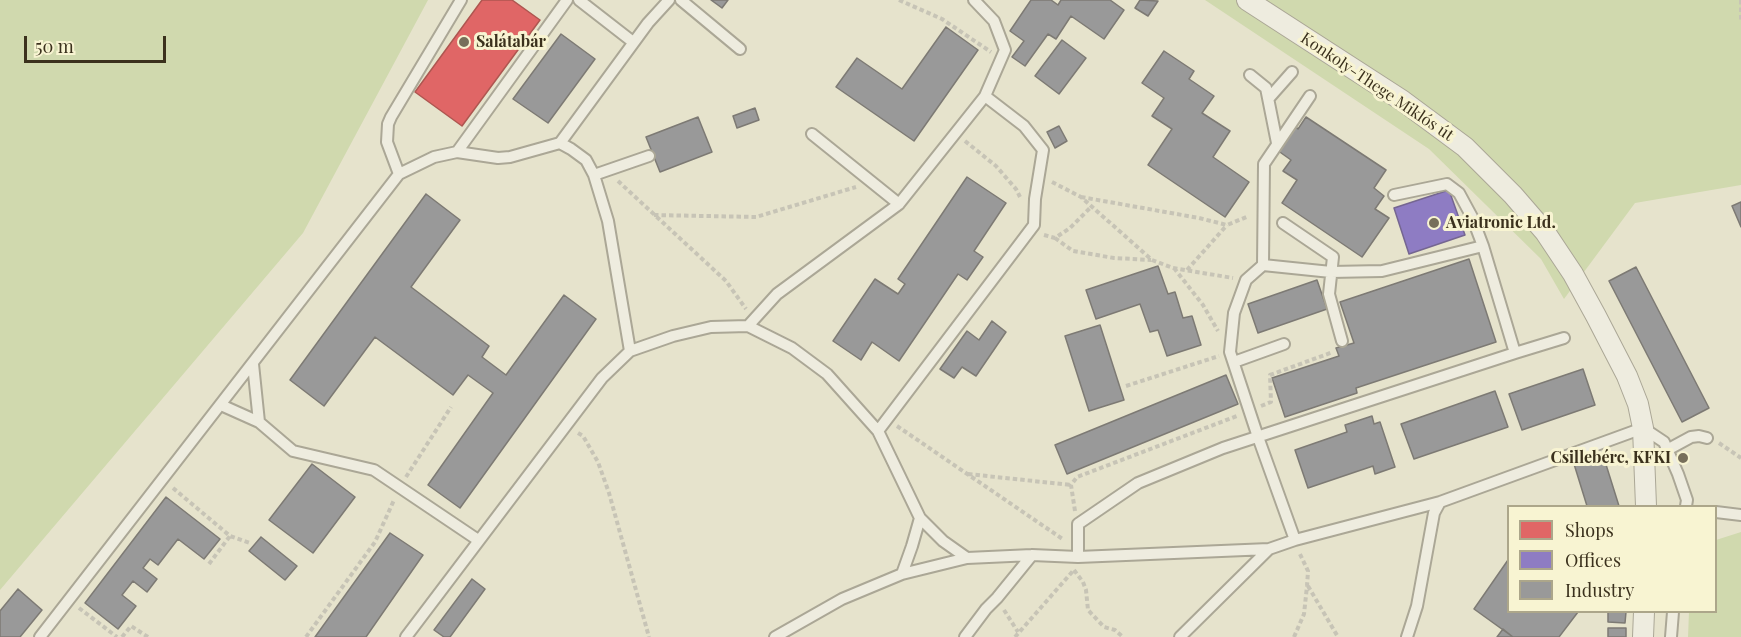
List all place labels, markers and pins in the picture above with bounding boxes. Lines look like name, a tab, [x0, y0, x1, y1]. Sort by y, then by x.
place label: Salátabár	[476, 32, 546, 52]
marker: Salátabár	[457, 35, 471, 49]
place label: Aviatronic Ltd.	[1446, 213, 1556, 233]
marker: Aviatronic Ltd.	[1427, 216, 1441, 230]
place label: Csillebérc, KFKI	[1550, 448, 1671, 468]
marker: Csillebérc, KFKI	[1676, 451, 1690, 465]

